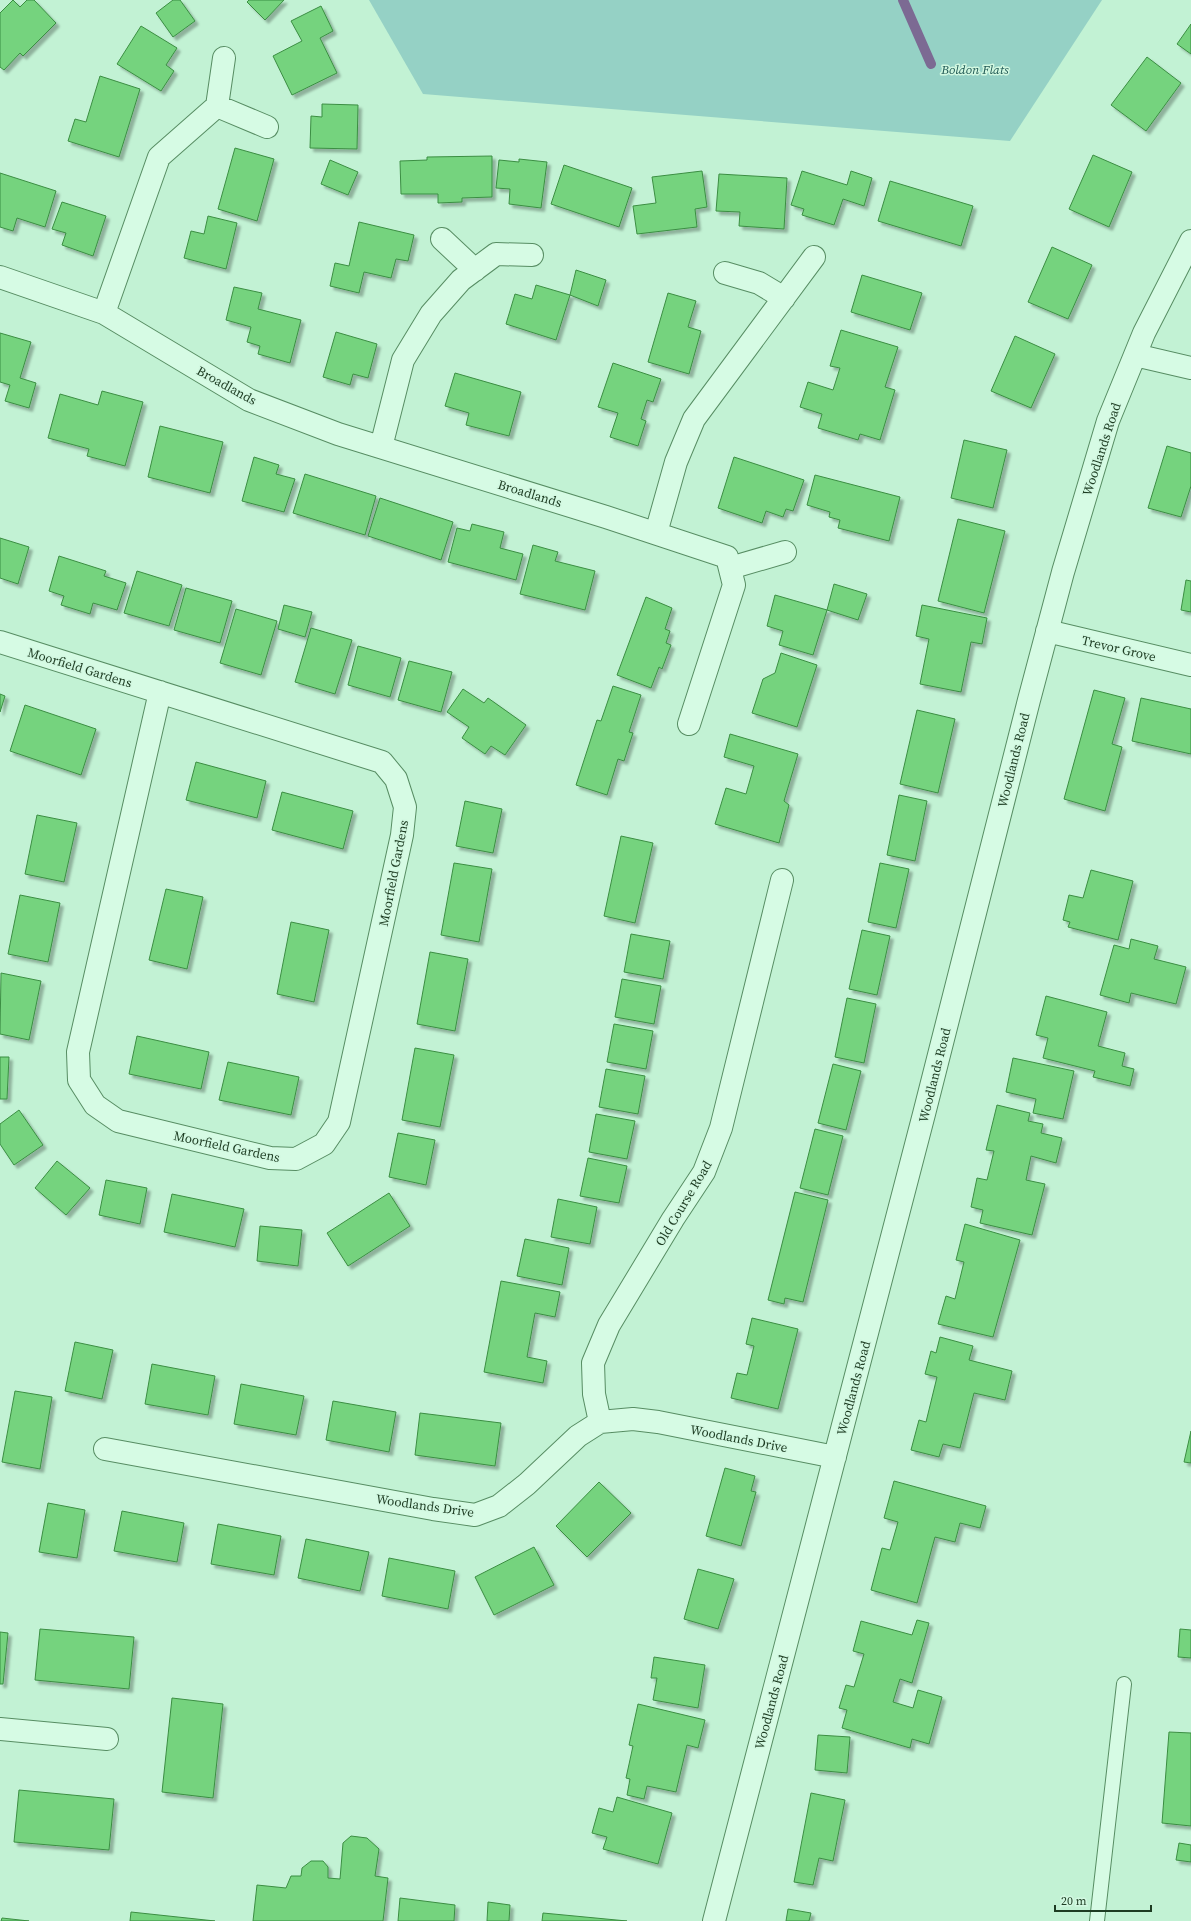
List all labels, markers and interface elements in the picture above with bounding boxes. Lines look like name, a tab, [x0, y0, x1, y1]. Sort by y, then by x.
park label: Boldon Flats	[940, 61, 1009, 78]
street label: Broadlands	[194, 362, 260, 409]
street label: Woodlands Road	[1078, 400, 1125, 498]
street label: Broadlands	[496, 476, 564, 511]
street label: Trevor Grove	[1080, 632, 1158, 665]
street label: Moorfield Gardens	[26, 644, 134, 692]
street label: Woodlands Road	[994, 710, 1034, 809]
street label: Moorfield Gardens	[375, 818, 412, 928]
street label: Woodlands Road	[915, 1025, 955, 1124]
street label: Moorfield Gardens	[172, 1127, 282, 1166]
street label: Old Course Road	[651, 1157, 716, 1249]
street label: Woodlands Road	[833, 1339, 874, 1437]
street label: Woodlands Drive	[689, 1421, 789, 1456]
street label: Woodlands Drive	[375, 1490, 475, 1521]
street label: Woodlands Road	[751, 1653, 792, 1751]
scale bar	[1055, 1887, 1151, 1913]
text: 20 m	[1061, 1893, 1087, 1909]

